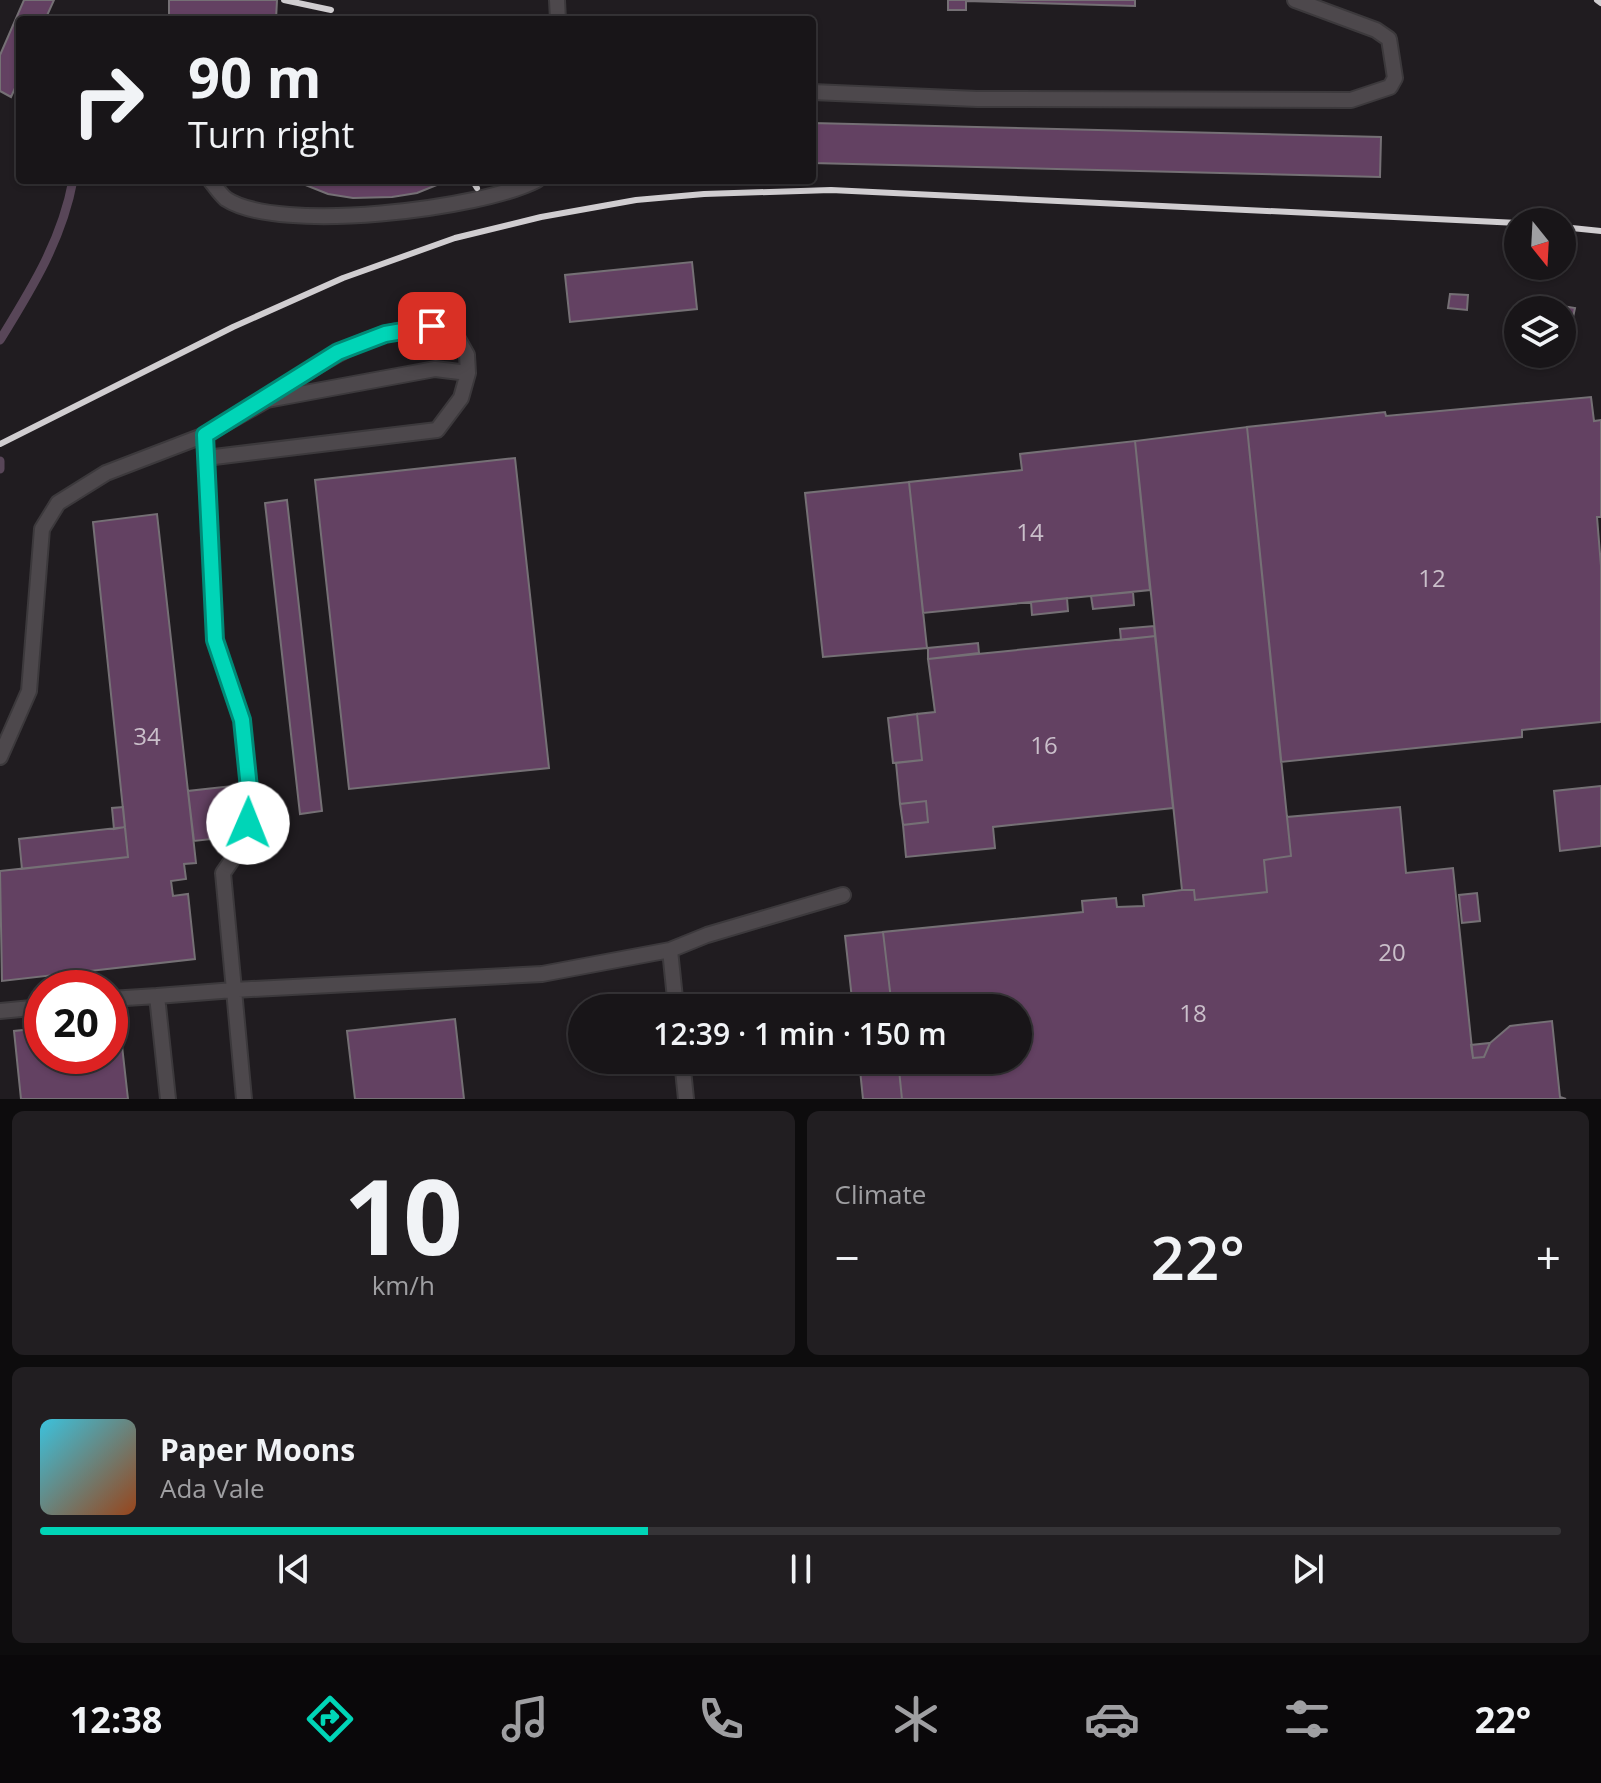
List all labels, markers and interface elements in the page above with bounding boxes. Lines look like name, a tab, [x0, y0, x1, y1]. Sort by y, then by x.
text: 90 m	[188, 38, 322, 114]
icon: right	[56, 48, 160, 152]
text: Turn right	[188, 110, 354, 159]
north arrow	[1504, 208, 1576, 280]
map controls	[1504, 208, 1576, 368]
pin	[398, 292, 466, 360]
button: layers	[1504, 296, 1576, 368]
icon: arrive	[410, 304, 454, 348]
house number: 14	[1016, 515, 1044, 548]
house number: 12	[1418, 561, 1446, 594]
house number: 34	[133, 719, 161, 752]
house number: 16	[1030, 728, 1058, 761]
position arrow	[206, 781, 290, 865]
house number: 20	[1378, 935, 1406, 968]
speed limit sign: 20	[24, 970, 128, 1074]
house number: 18	[1179, 996, 1207, 1029]
text: 12:39 · 1 min · 150 m	[653, 1013, 947, 1054]
text: 10	[344, 1144, 463, 1285]
text: Climate	[835, 1176, 926, 1212]
text: 22°	[1151, 1216, 1245, 1298]
text: −	[835, 1227, 860, 1287]
text: +	[1536, 1227, 1561, 1287]
text: km/h	[372, 1267, 435, 1303]
text: Paper Moons	[160, 1429, 355, 1470]
text: Ada Vale	[160, 1470, 265, 1506]
icon: previous	[272, 1547, 316, 1591]
icon: pause	[779, 1547, 823, 1591]
icon: next	[1286, 1547, 1330, 1591]
icon: directions	[302, 1691, 358, 1747]
icon: music	[497, 1691, 553, 1747]
icon: phone	[693, 1691, 749, 1747]
icon: climate	[888, 1691, 944, 1747]
icon: car	[1084, 1691, 1140, 1747]
icon: filters	[1279, 1691, 1335, 1747]
text: 12:38	[70, 1695, 162, 1744]
text: 22°	[1475, 1695, 1531, 1744]

